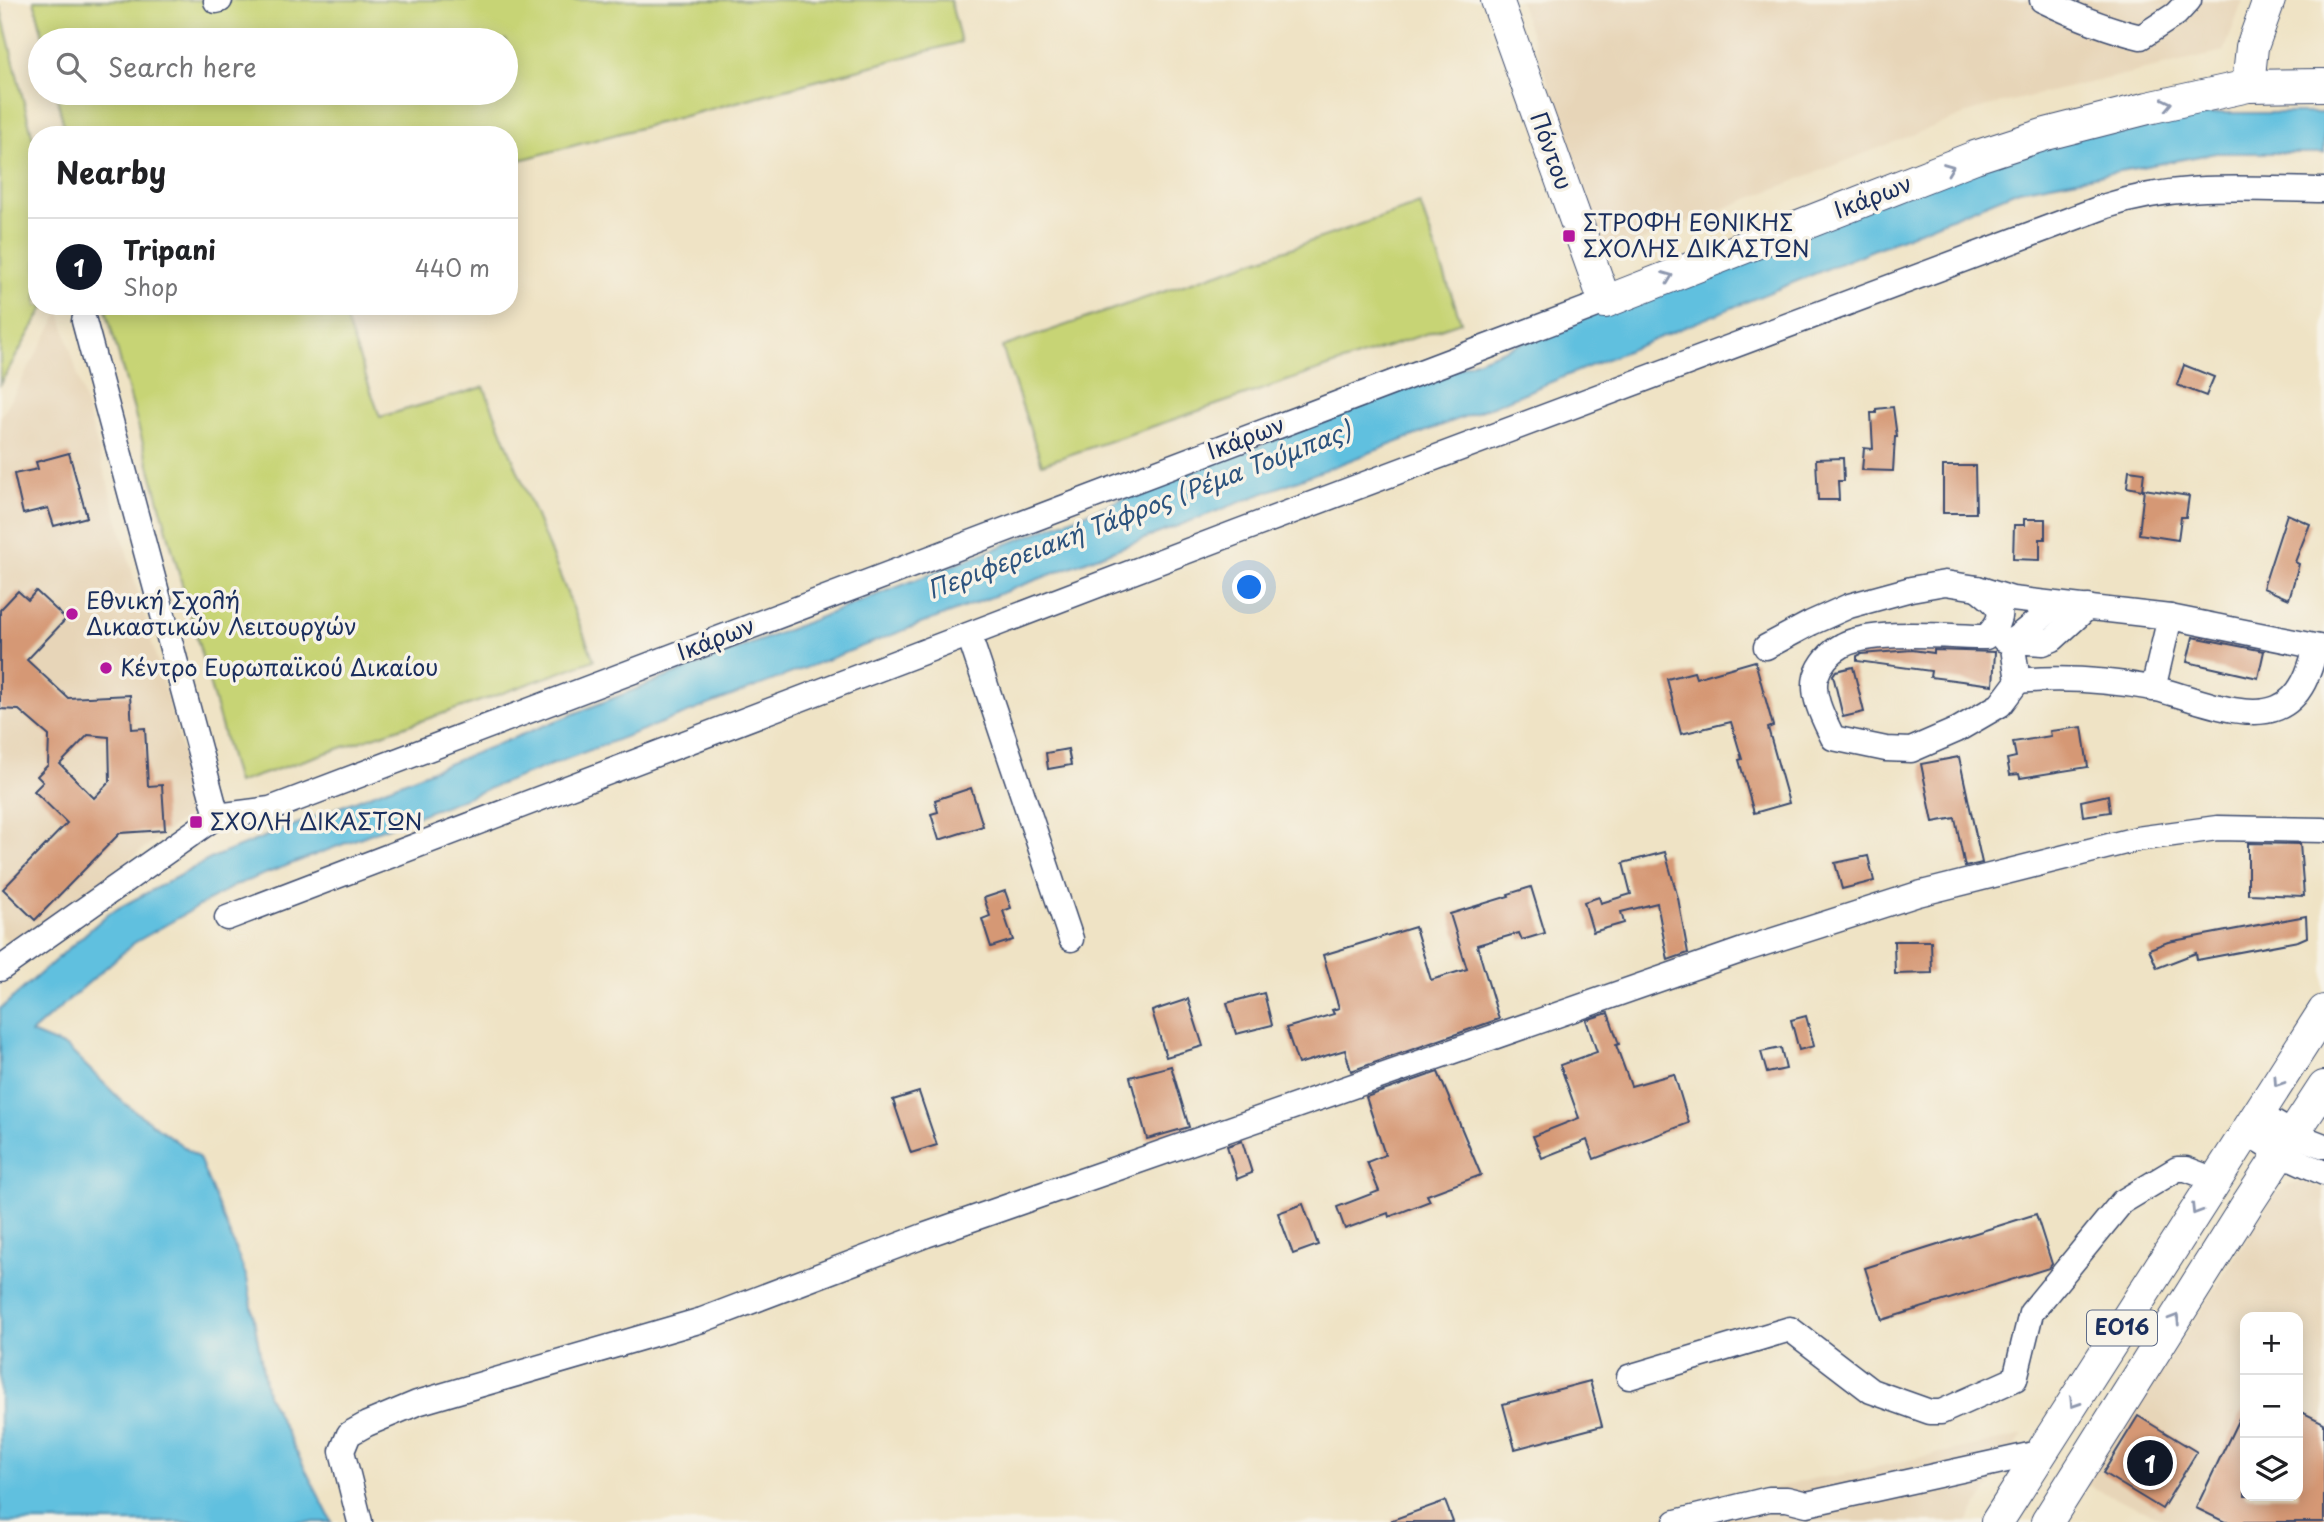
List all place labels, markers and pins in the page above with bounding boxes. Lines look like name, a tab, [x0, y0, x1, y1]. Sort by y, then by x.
place label: ΣΤΡΟΦΗ ΕΘΝΙΚΗΣ ΣΧΟΛΗΣ ΔΙΚΑΣΤΩΝ	[1583, 204, 1809, 265]
marker: ΣΤΡΟΦΗ ΕΘΝΙΚΗΣ ΣΧΟΛΗΣ ΔΙΚΑΣΤΩΝ	[1561, 228, 1577, 244]
place label: Εθνική Σχολή Δικαστικών Λειτουργών	[86, 582, 357, 643]
marker: Εθνική Σχολή Δικαστικών Λειτουργών	[64, 606, 80, 622]
place label: Κέντρο Ευρωπαϊκού Δικαίου	[120, 649, 439, 684]
marker: Κέντρο Ευρωπαϊκού Δικαίου	[98, 660, 114, 676]
place label: ΣΧΟΛΗ ΔΙΚΑΣΤΩΝ	[210, 803, 422, 838]
marker: ΣΧΟΛΗ ΔΙΚΑΣΤΩΝ	[188, 814, 204, 830]
pin: 1	[2127, 1437, 2173, 1489]

